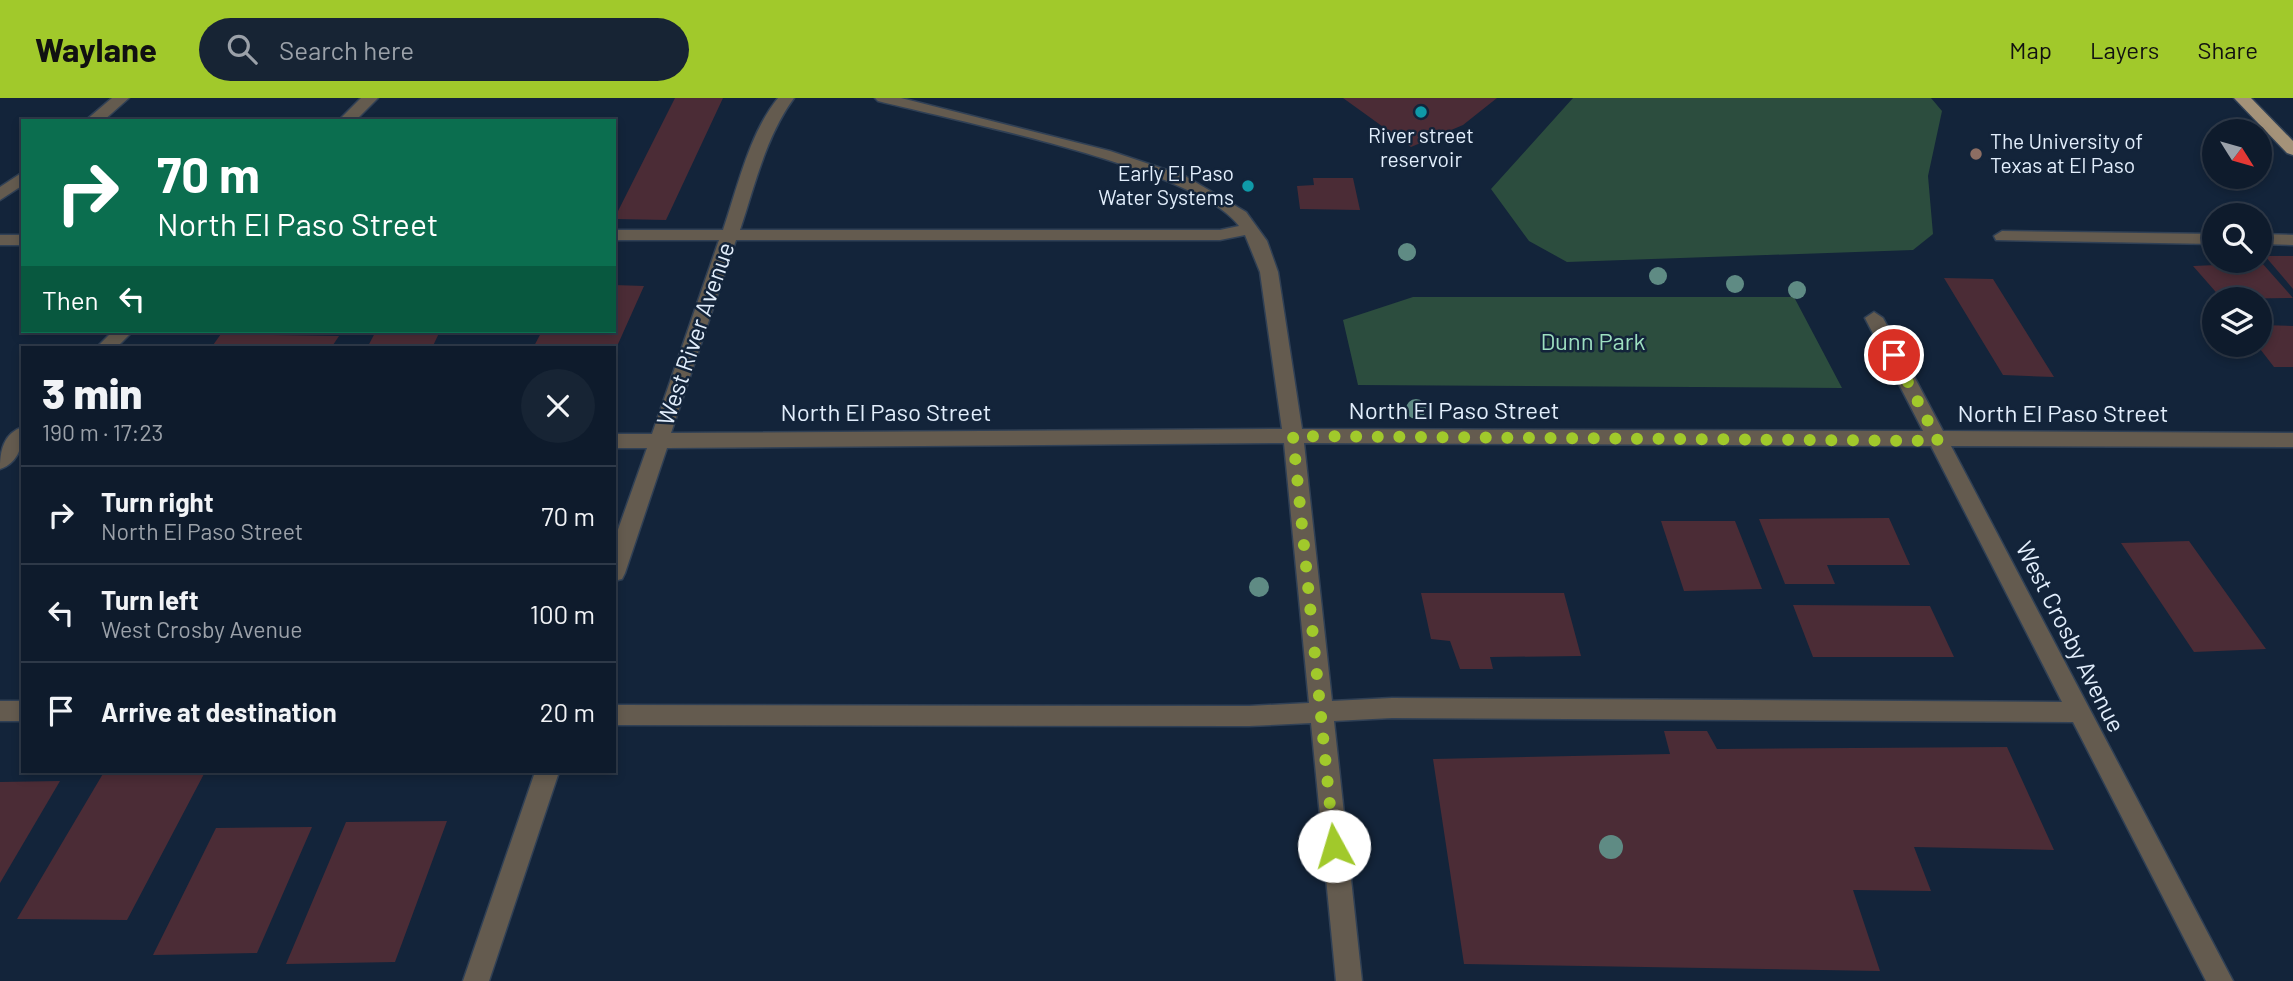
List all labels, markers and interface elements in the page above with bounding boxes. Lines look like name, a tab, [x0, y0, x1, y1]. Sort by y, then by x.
search box	[199, 18, 689, 81]
text: Waylane	[35, 29, 157, 69]
icon: search	[223, 30, 261, 68]
text: Search here	[279, 34, 414, 65]
text: Map	[2009, 35, 2052, 64]
text: Layers	[2090, 35, 2159, 64]
text: Share	[2197, 35, 2258, 64]
marker: River street reservoir	[1413, 104, 1429, 120]
north arrow	[2202, 119, 2272, 189]
map controls	[2202, 119, 2272, 357]
place label: River street reservoir	[1368, 122, 1474, 171]
place label: The University of Texas at El Paso	[1990, 128, 2143, 177]
text: 70 m	[157, 144, 260, 203]
marker: The University of Texas at El Paso	[1968, 146, 1984, 162]
icon: right	[42, 147, 133, 238]
place label: Early El Paso Water Systems	[1098, 160, 1234, 209]
marker: Early El Paso Water Systems	[1240, 178, 1256, 194]
button: search	[2202, 203, 2272, 273]
text: North El Paso Street	[157, 204, 438, 242]
street label: West River Avenue	[650, 238, 740, 429]
icon: left	[113, 280, 151, 318]
text: Then	[42, 284, 99, 315]
button: layers	[2202, 287, 2272, 357]
pin	[1864, 325, 1924, 385]
park label: Dunn Park	[1540, 326, 1646, 355]
icon: arrive	[1875, 336, 1913, 374]
text: 3 min	[42, 367, 142, 417]
button: close	[521, 369, 595, 443]
street label: North El Paso Street	[1348, 395, 1560, 424]
street label: North El Paso Street	[780, 397, 992, 426]
street label: North El Paso Street	[1957, 398, 2169, 427]
text: 190 m · 17:23	[42, 418, 163, 446]
text: Turn right	[101, 486, 214, 517]
icon: right	[42, 496, 80, 534]
text: 70 m	[541, 500, 595, 531]
text: North El Paso Street	[101, 517, 303, 545]
street label: West Crosby Avenue	[2011, 536, 2132, 737]
text: Turn left	[101, 584, 199, 615]
icon: left	[42, 594, 80, 632]
text: 100 m	[530, 598, 595, 629]
text: West Crosby Avenue	[101, 615, 303, 643]
icon: arrive	[42, 692, 80, 730]
text: Arrive at destination	[101, 696, 337, 727]
text: 20 m	[540, 696, 595, 727]
position arrow	[1297, 809, 1371, 883]

